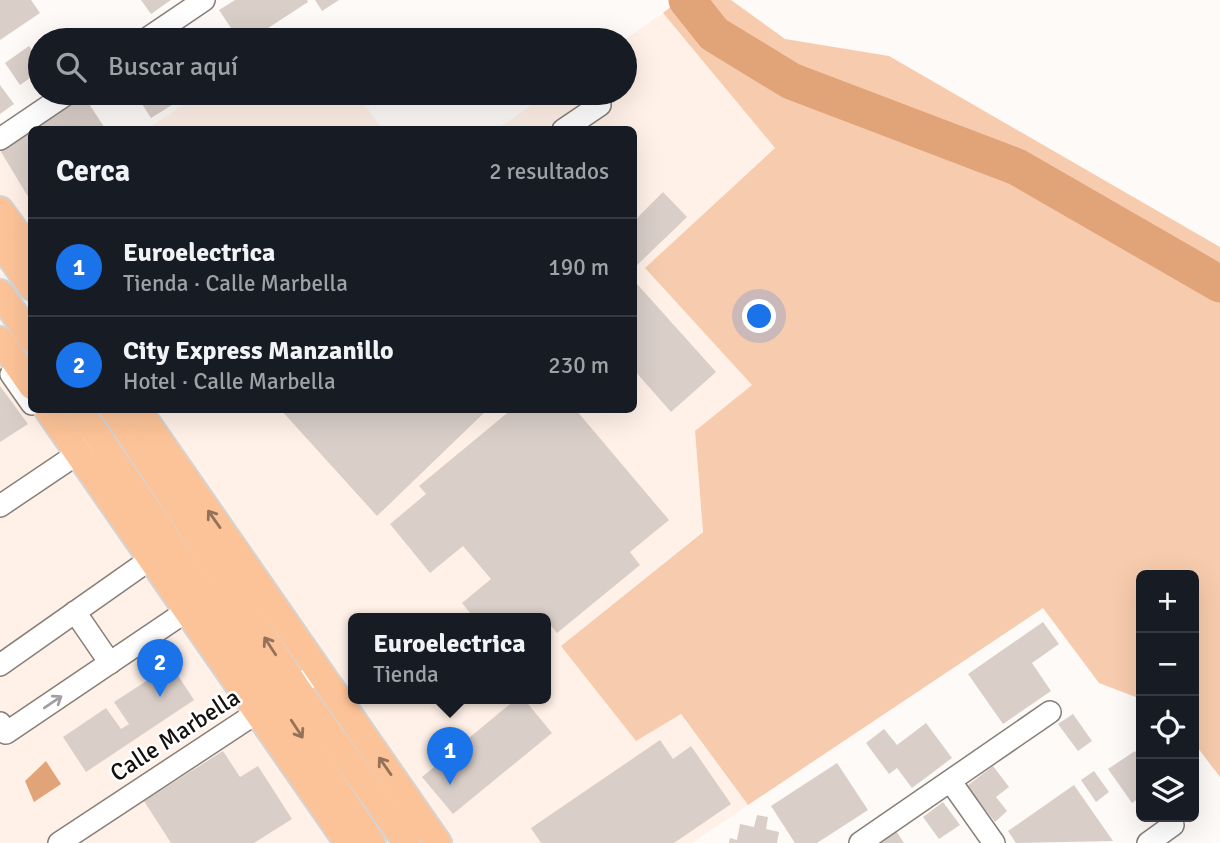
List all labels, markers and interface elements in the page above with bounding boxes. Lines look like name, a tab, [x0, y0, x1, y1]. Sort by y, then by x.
search box	[28, 28, 637, 105]
icon: search	[52, 48, 90, 86]
text: Buscar aquí	[108, 51, 238, 83]
text: Cerca	[56, 153, 130, 190]
text: 2 resultados	[489, 157, 609, 186]
text: Euroelectrica	[123, 237, 275, 269]
text: 1	[73, 253, 85, 282]
text: 190 m	[548, 253, 609, 282]
text: Tienda · Calle Marbella	[123, 269, 348, 298]
your location	[742, 299, 776, 333]
text: City Express Manzanillo	[123, 335, 394, 367]
text: 2	[73, 351, 85, 380]
text: 230 m	[548, 351, 609, 380]
text: Hotel · Calle Marbella	[123, 367, 336, 396]
one-way arrow	[207, 510, 221, 529]
map controls	[1136, 570, 1199, 822]
button: +	[1136, 570, 1199, 633]
popup	[348, 613, 551, 704]
text: Euroelectrica	[373, 628, 526, 660]
button: −	[1136, 633, 1199, 696]
one-way arrow	[263, 637, 277, 656]
pin: 2	[137, 639, 183, 697]
text: Tienda	[373, 660, 439, 689]
street label: Calle Marbella	[105, 682, 245, 788]
one-way arrow	[43, 695, 62, 709]
button: locate	[1136, 696, 1199, 759]
one-way arrow	[290, 719, 305, 738]
pin: 1	[427, 727, 473, 785]
one-way arrow	[378, 757, 392, 776]
button: layers	[1136, 759, 1199, 822]

